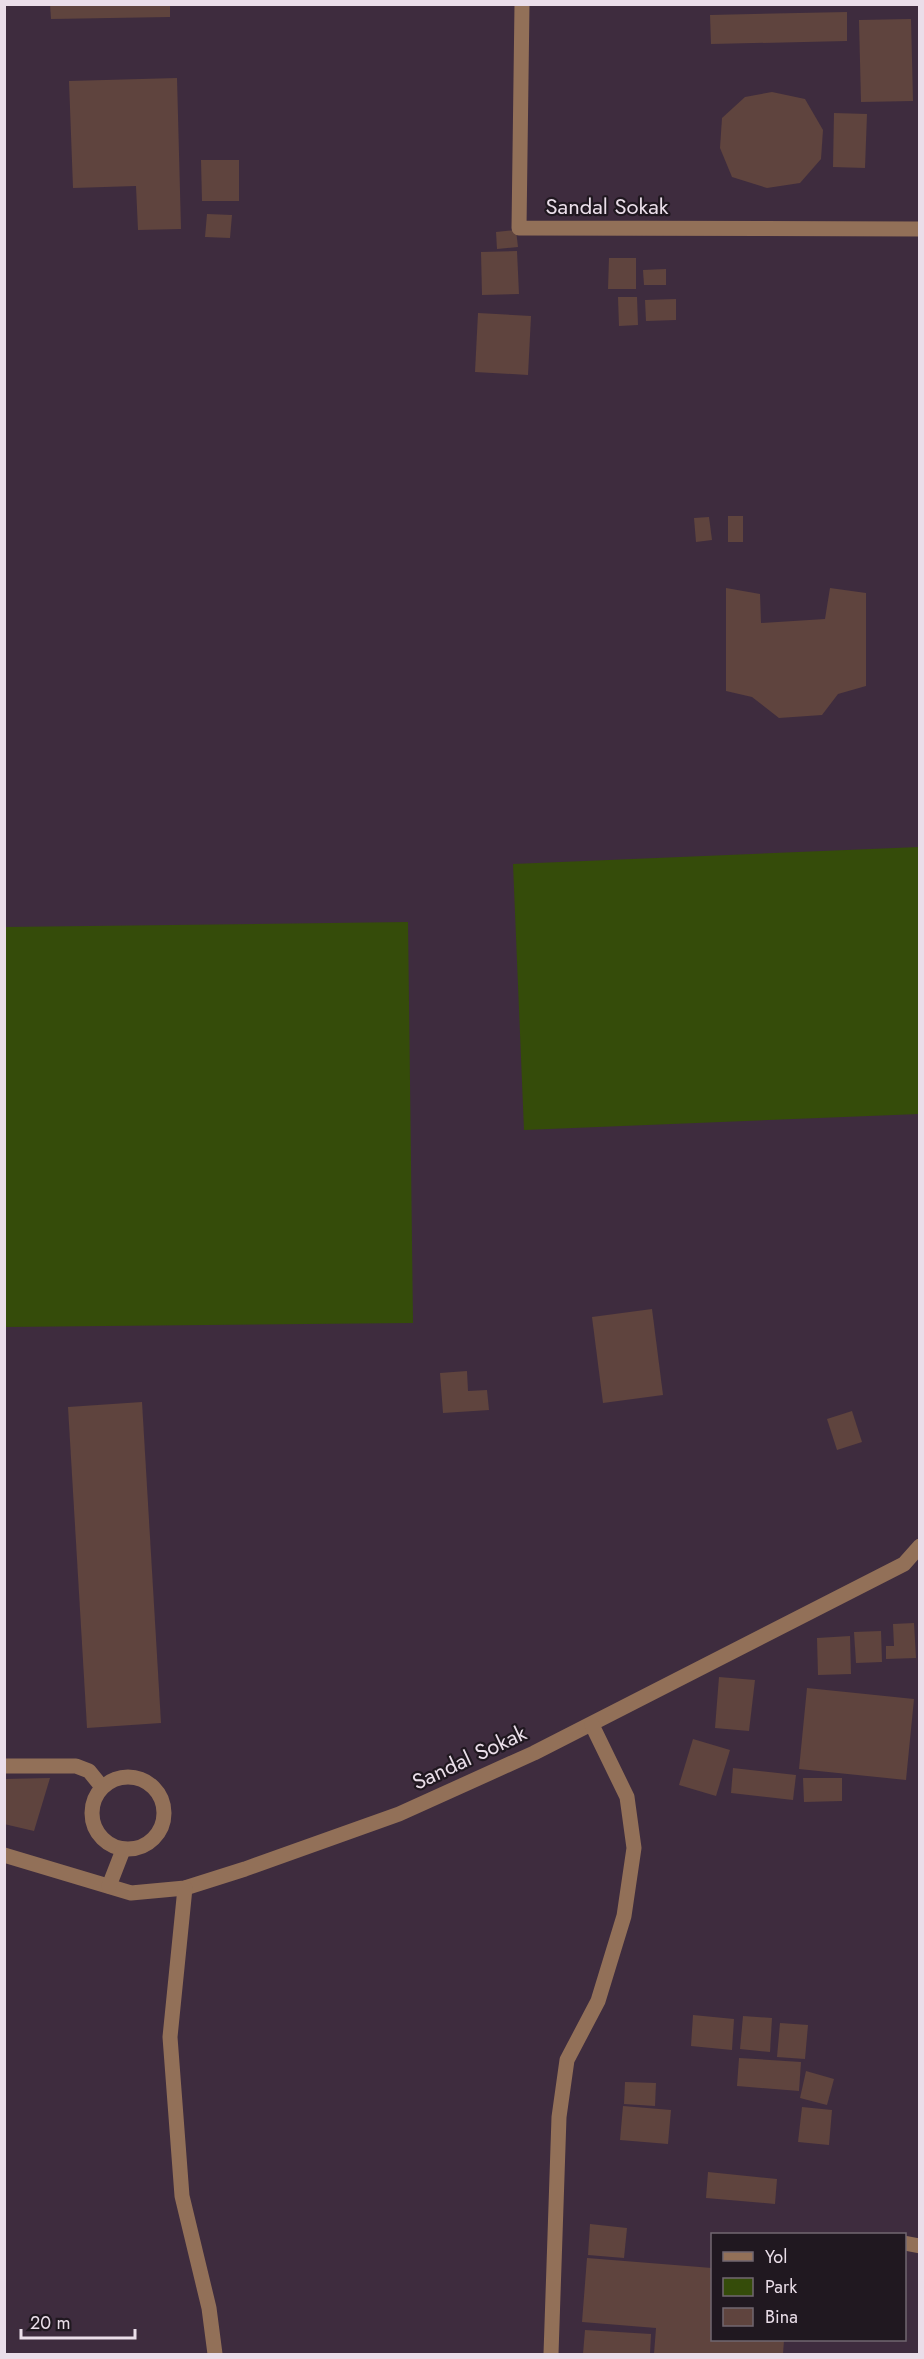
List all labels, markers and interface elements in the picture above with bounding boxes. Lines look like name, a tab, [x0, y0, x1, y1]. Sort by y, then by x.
street label: Sandal Sokak	[546, 190, 669, 222]
street label: Sandal Sokak	[407, 1716, 532, 1797]
legend	[711, 2233, 906, 2341]
text: Yol	[765, 2244, 787, 2270]
text: Park	[765, 2274, 797, 2300]
scale bar	[21, 2302, 135, 2340]
text: Bina	[765, 2304, 798, 2330]
text: 20 m	[30, 2310, 70, 2336]

